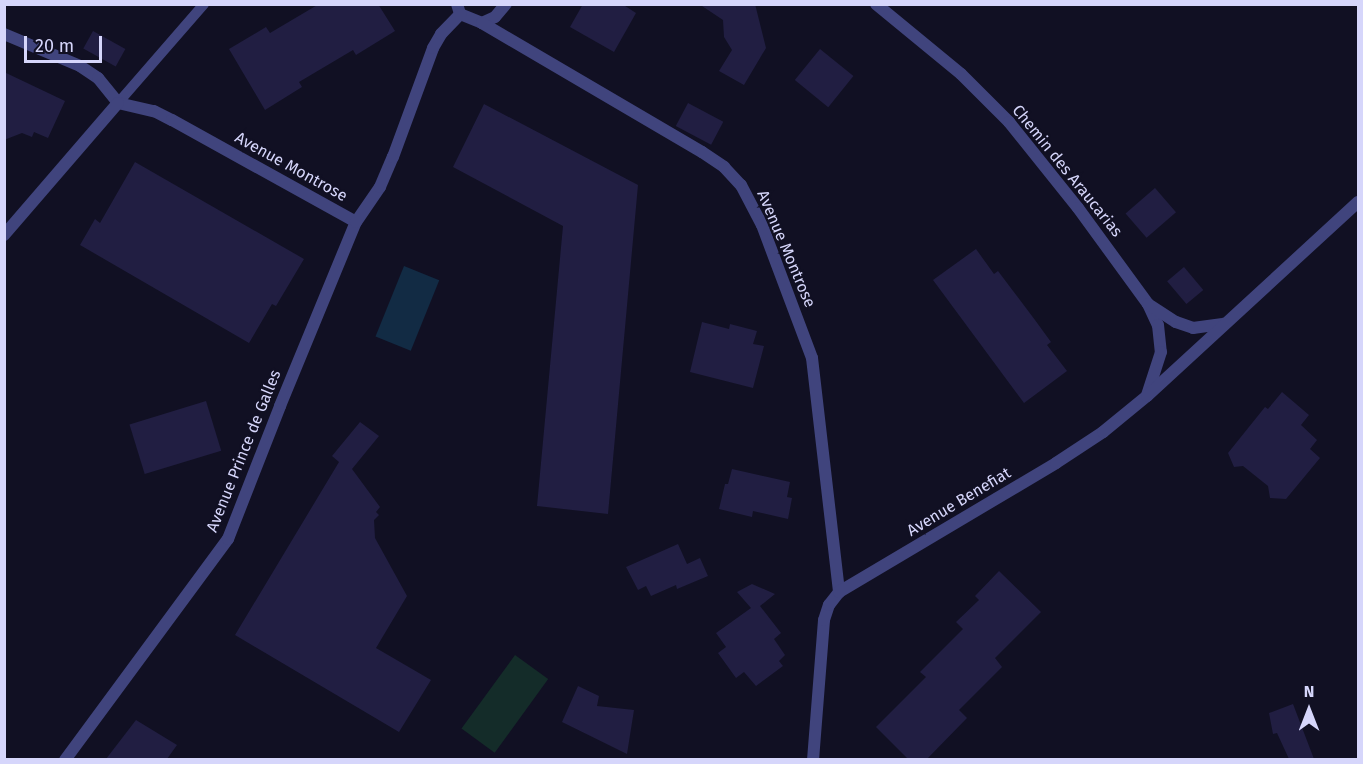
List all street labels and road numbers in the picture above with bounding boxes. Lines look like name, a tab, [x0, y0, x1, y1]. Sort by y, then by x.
street label: Chemin des Araucarias	[1008, 101, 1126, 241]
street label: Avenue Montrose	[231, 128, 351, 206]
street label: Avenue Montrose	[753, 187, 819, 311]
street label: Avenue Prince de Galles	[203, 367, 285, 535]
street label: Avenue Benefiat	[904, 463, 1014, 541]

